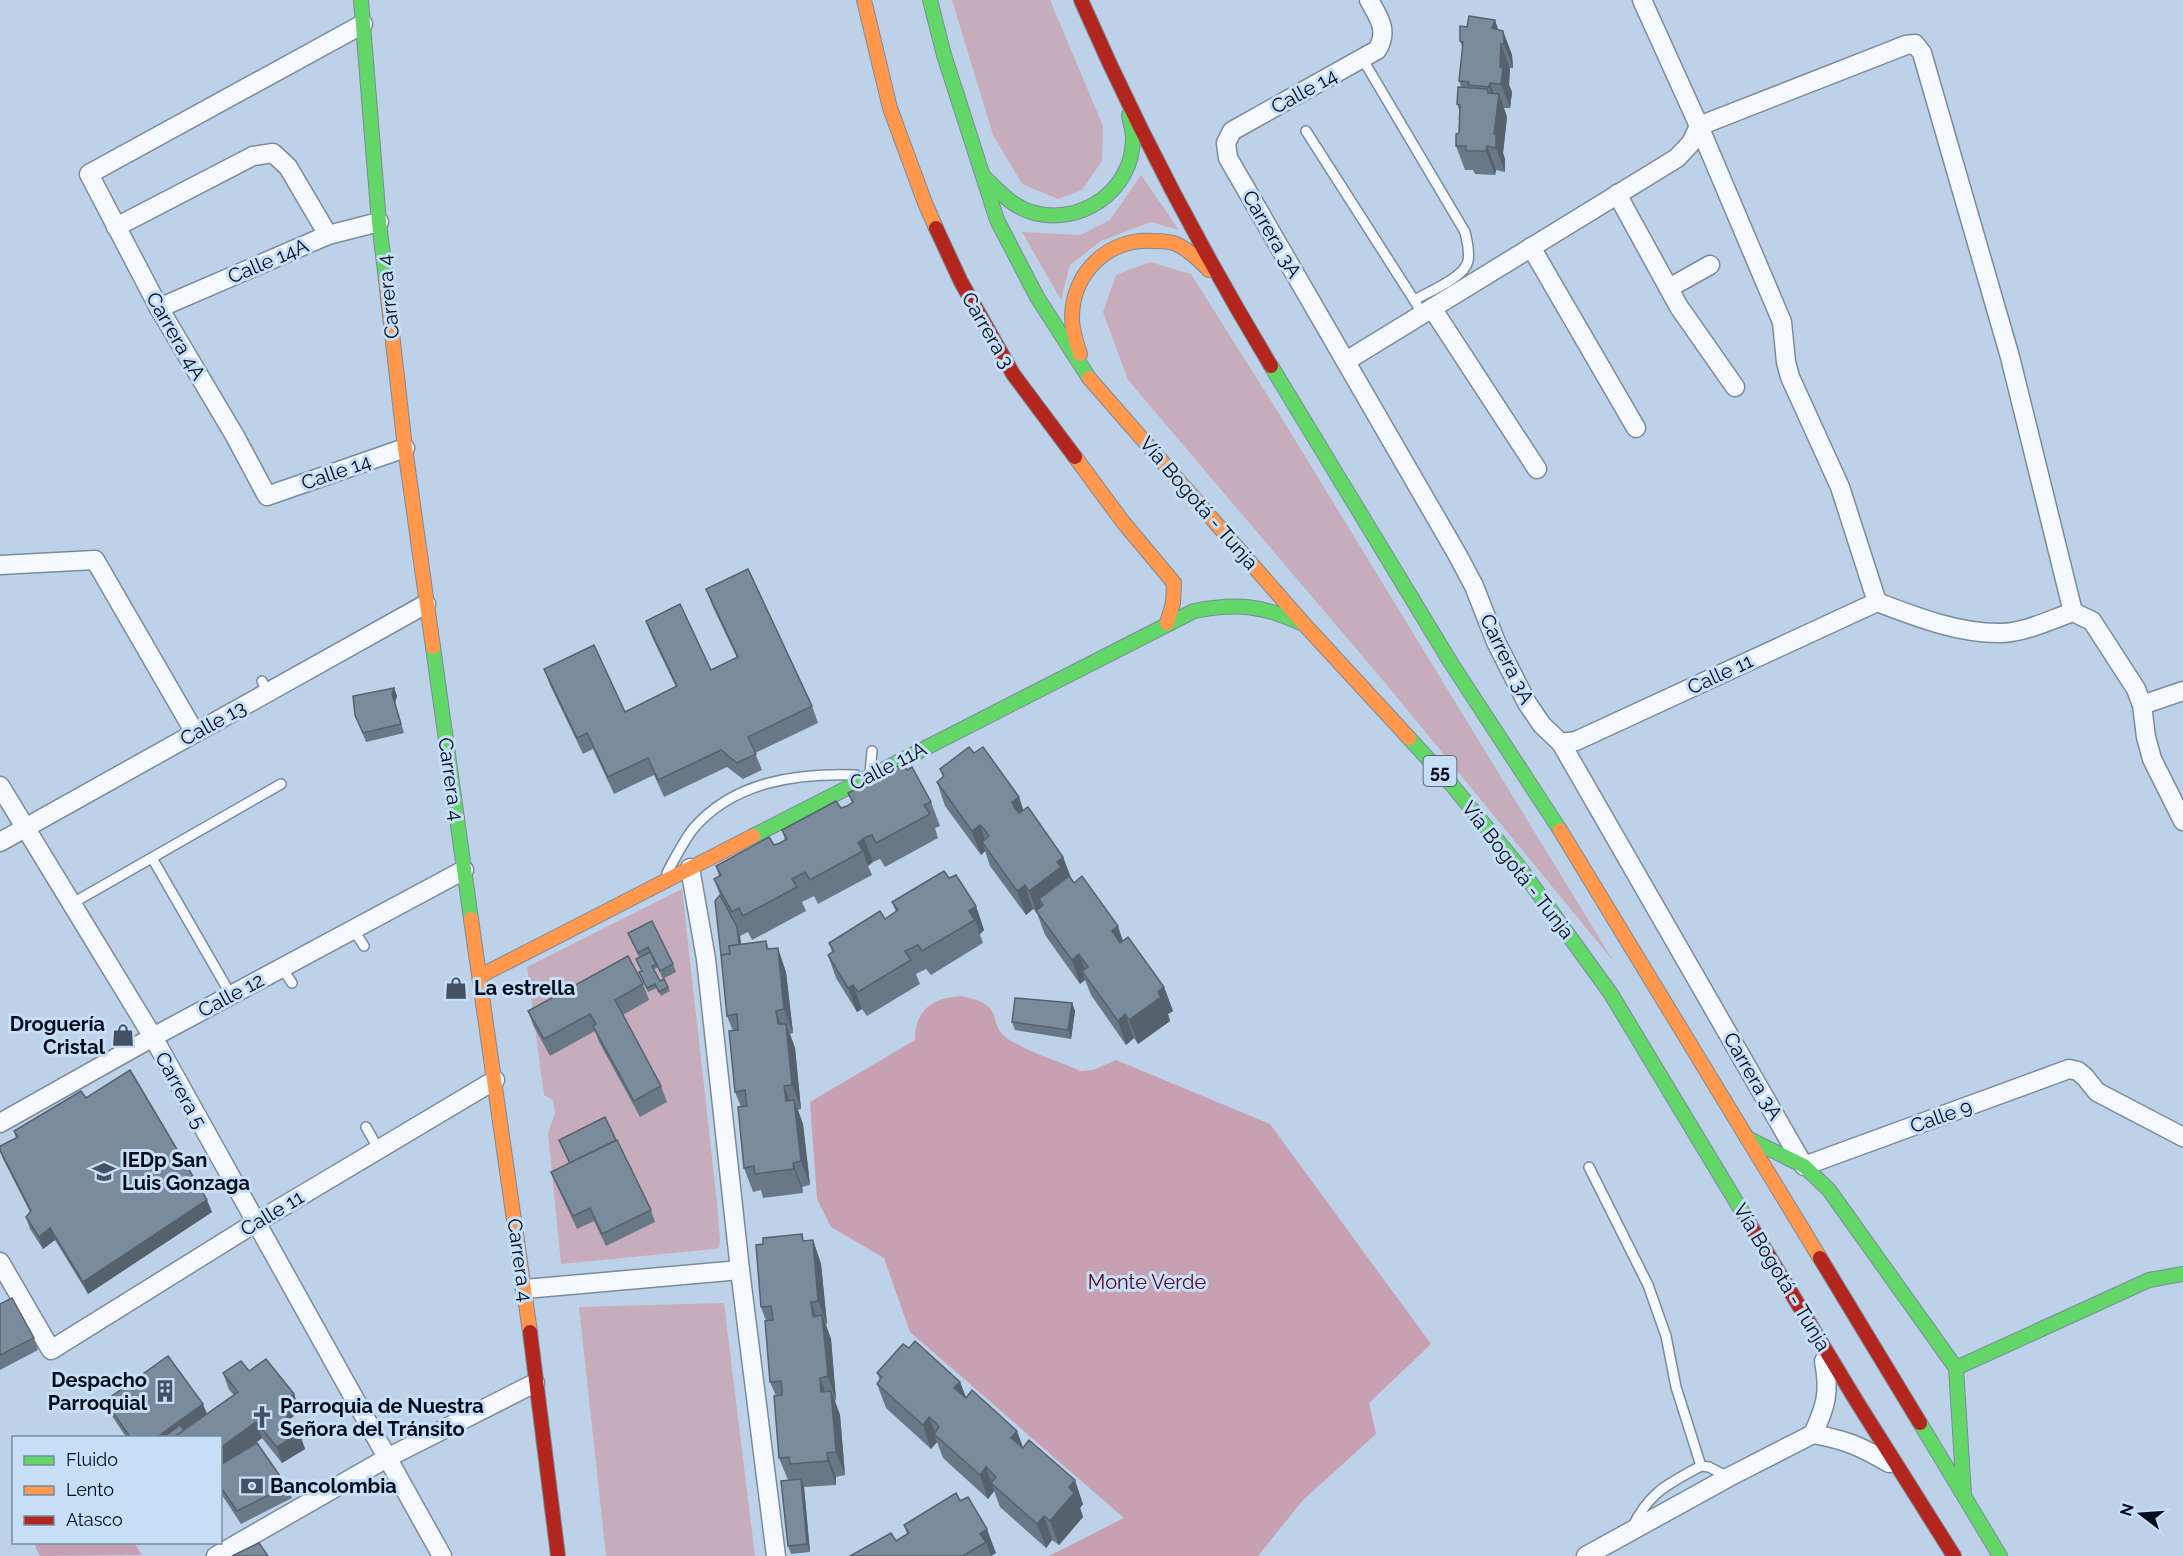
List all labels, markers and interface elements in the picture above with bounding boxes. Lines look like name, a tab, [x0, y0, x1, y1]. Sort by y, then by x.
street label: Calle 14	[1267, 63, 1341, 119]
street label: Carrera 3A	[1237, 186, 1307, 283]
street label: Calle 14A	[224, 233, 312, 289]
street label: Carrera 4	[372, 254, 404, 340]
street label: Carrera 4A	[141, 288, 211, 385]
street label: Carrera 3	[957, 288, 1019, 372]
street label: Vía Bogotá - Tunja	[1135, 432, 1263, 574]
street label: Calle 14	[298, 449, 374, 495]
street label: Carrera 3A	[1475, 610, 1539, 708]
street label: Calle 11	[1683, 648, 1757, 700]
street label: Calle 13	[176, 695, 250, 751]
street label: Carrera 4	[433, 736, 469, 822]
street label: Calle 11A	[846, 736, 931, 796]
road number: 55	[1424, 756, 1456, 786]
street label: Vía Bogotá - Tunja	[1457, 796, 1579, 944]
street label: Calle 12	[194, 968, 268, 1022]
shop icon: La estrella	[443, 975, 469, 1001]
place label: La estrella	[474, 976, 575, 1000]
place label: Droguería Cristal	[10, 1012, 106, 1059]
shop icon: Droguería Cristal	[110, 1022, 136, 1048]
street label: Carrera 3A	[1718, 1028, 1788, 1125]
street label: Carrera 5	[150, 1047, 212, 1133]
street label: Calle 9	[1907, 1094, 1975, 1138]
place label: IEDp San Luis Gonzaga	[122, 1148, 250, 1195]
school or university icon: IEDp San Luis Gonzaga	[91, 1159, 117, 1185]
street label: Calle 11	[236, 1185, 308, 1241]
street label: Vía Bogotá - Tunja	[1728, 1199, 1836, 1355]
street label: Carrera 4	[502, 1217, 538, 1303]
park label: Monte Verde	[1088, 1270, 1206, 1294]
place label: Despacho Parroquial	[48, 1368, 148, 1415]
building icon: Despacho Parroquial	[152, 1378, 178, 1404]
place label: Parroquia de Nuestra Señora del Tránsito	[280, 1394, 484, 1441]
church icon: Parroquia de Nuestra Señora del Tránsito	[249, 1404, 275, 1430]
legend	[12, 1436, 222, 1544]
text: Fluido	[66, 1449, 118, 1470]
bank icon: Bancolombia	[239, 1473, 265, 1499]
place label: Bancolombia	[270, 1474, 397, 1498]
text: Lento	[66, 1479, 114, 1500]
north arrow	[2111, 1484, 2171, 1544]
text: N	[2116, 1501, 2138, 1518]
text: Atasco	[66, 1509, 123, 1530]

